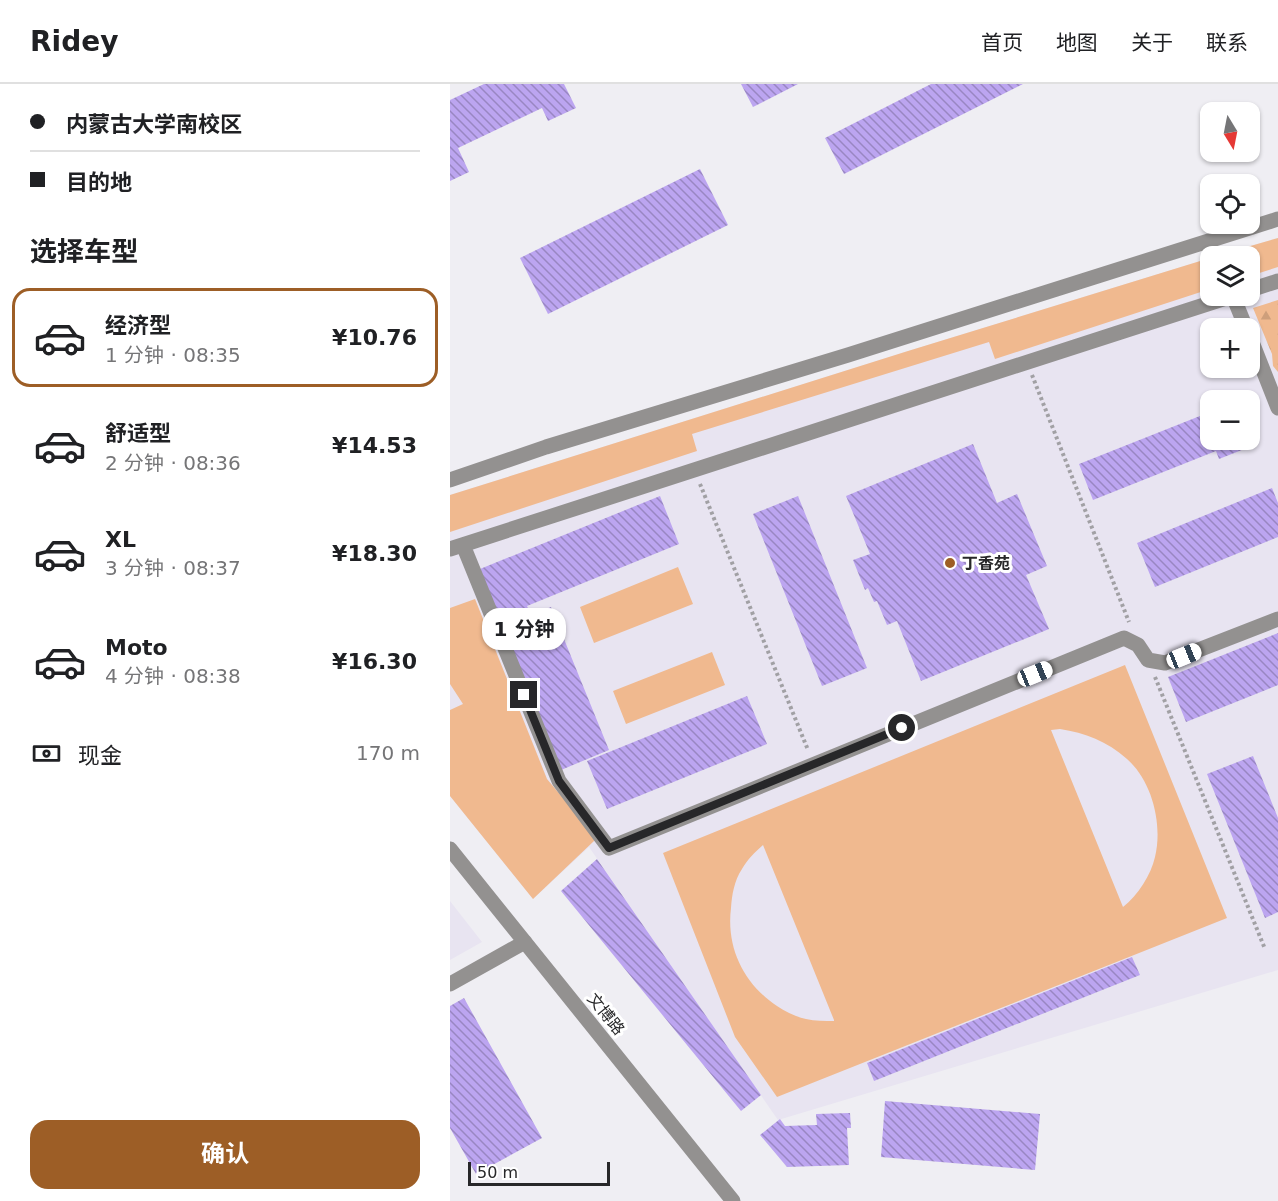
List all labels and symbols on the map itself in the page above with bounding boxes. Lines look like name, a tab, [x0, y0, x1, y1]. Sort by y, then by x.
north arrow	[1200, 102, 1260, 162]
place label: 丁香苑	[962, 554, 1010, 573]
marker: 丁香苑	[943, 556, 957, 570]
callout: 1 分钟	[482, 608, 566, 650]
car	[1164, 641, 1204, 671]
car	[1015, 659, 1055, 689]
route end	[510, 681, 537, 708]
route start	[888, 714, 915, 741]
street label: 文博路	[584, 989, 628, 1039]
scale bar	[468, 1159, 610, 1186]

